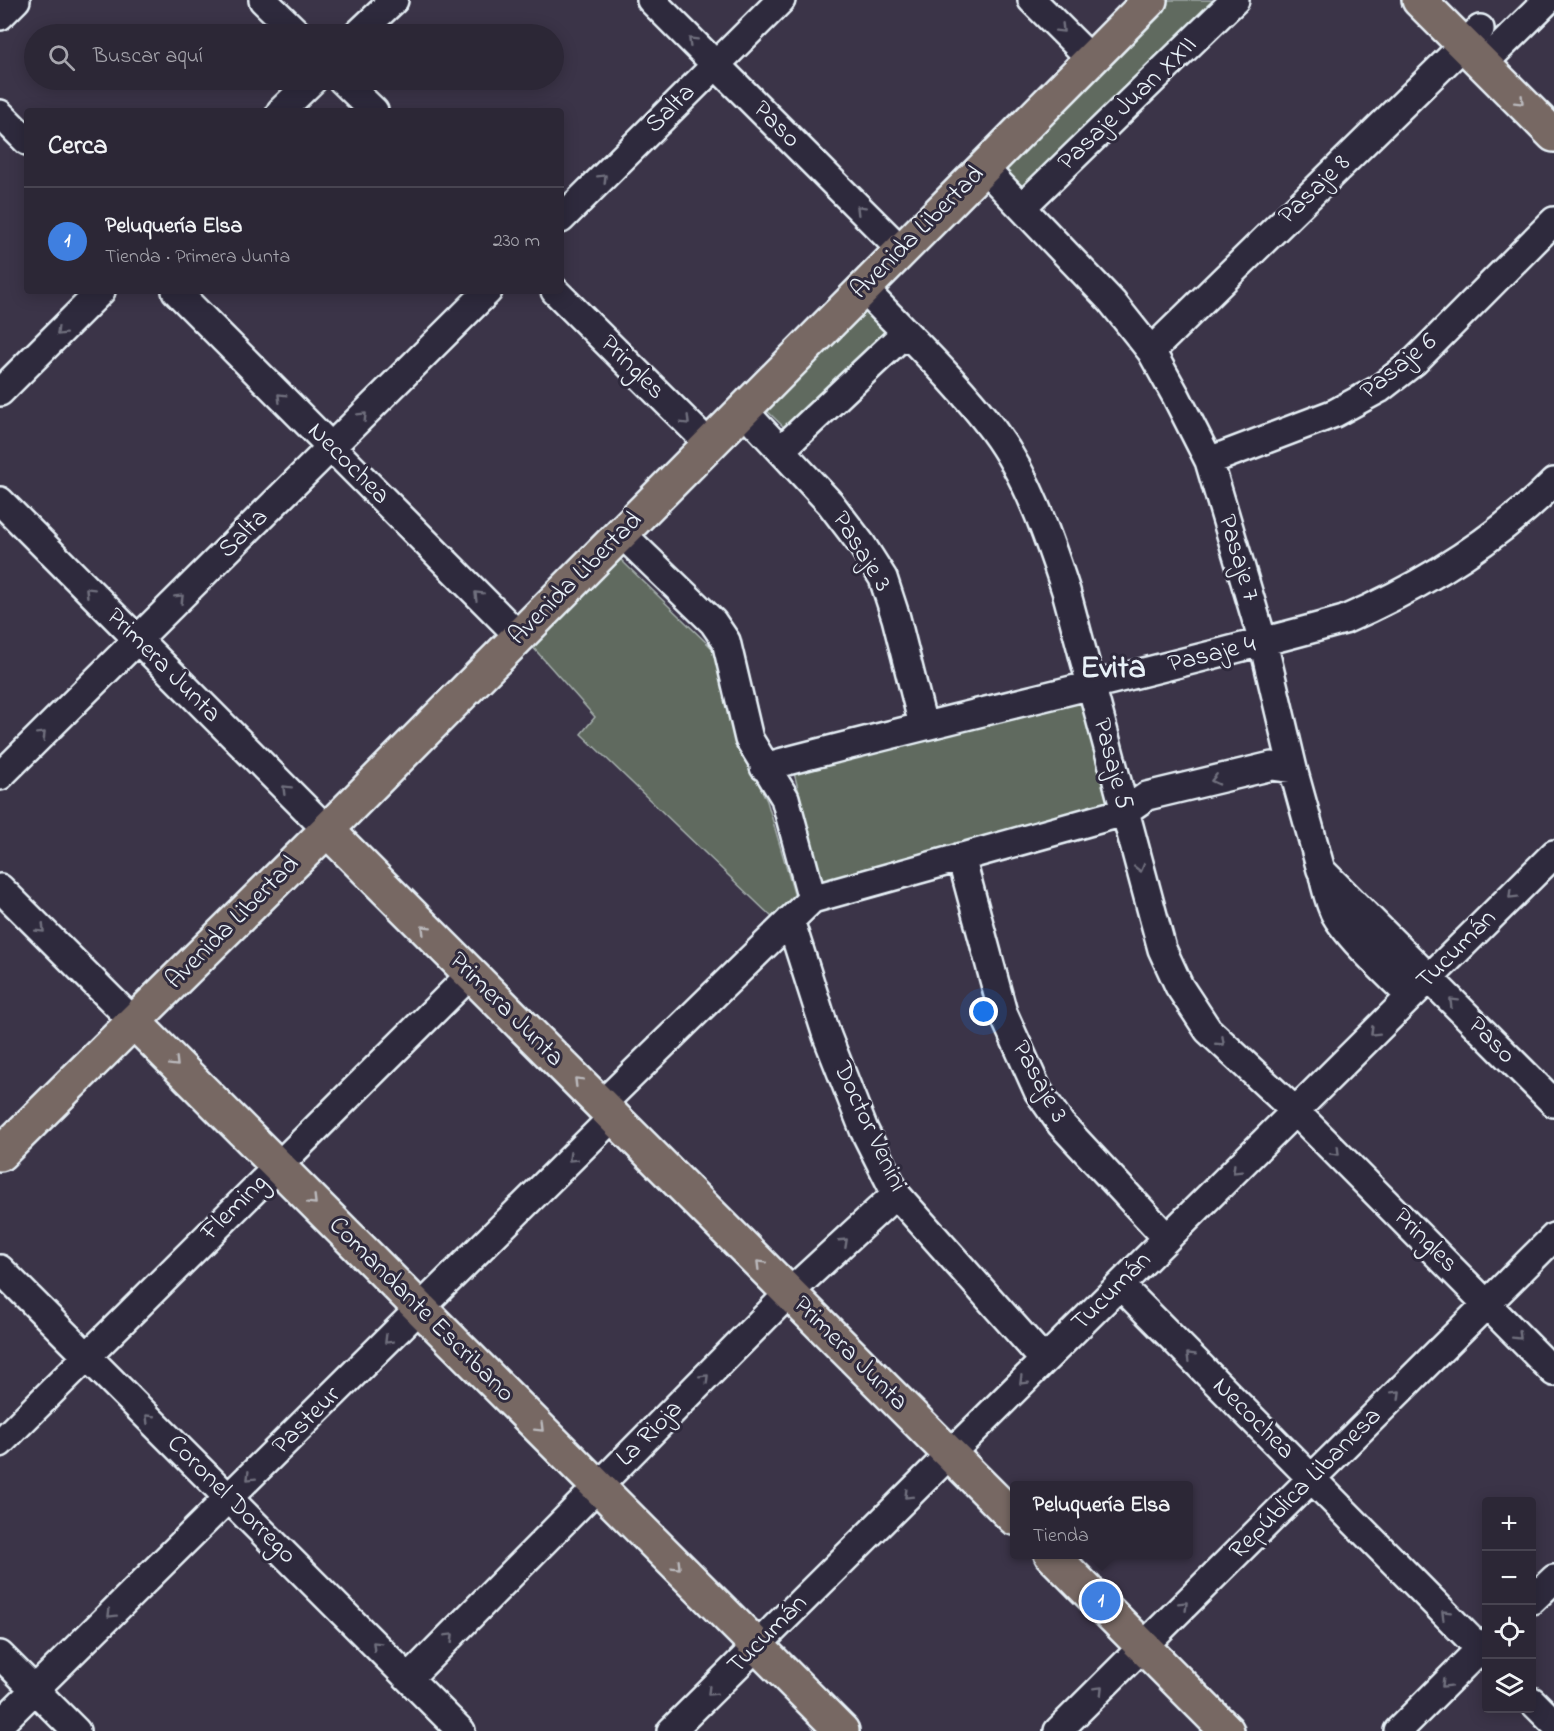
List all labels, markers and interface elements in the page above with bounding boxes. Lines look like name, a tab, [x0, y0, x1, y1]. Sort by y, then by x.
one-way arrow	[1054, 22, 1065, 33]
search box	[24, 24, 564, 90]
street label: Pasaje Juan XXII	[1050, 27, 1206, 181]
one-way arrow	[689, 38, 700, 49]
icon: search	[45, 41, 78, 74]
text: Buscar aquí	[93, 41, 203, 73]
street label: Salta	[637, 75, 705, 143]
street label: Paso	[743, 92, 809, 158]
one-way arrow	[1512, 93, 1523, 104]
text: Cerca	[48, 128, 108, 166]
street label: Pasaje 8	[1270, 146, 1360, 234]
street label: Avenida Libertad	[842, 157, 994, 309]
one-way arrow	[595, 174, 606, 185]
one-way arrow	[856, 205, 867, 216]
text: Peluquería Elsa	[105, 211, 242, 243]
text: 1	[64, 227, 71, 256]
text: 230 m	[493, 227, 540, 256]
text: Tienda · Primera Junta	[105, 243, 290, 272]
street label: Pasaje 6	[1352, 324, 1446, 410]
one-way arrow	[56, 325, 67, 336]
street label: Pringles	[591, 327, 673, 409]
one-way arrow	[278, 393, 289, 404]
one-way arrow	[356, 412, 366, 423]
street label: Necochea	[298, 414, 398, 514]
one-way arrow	[680, 414, 690, 425]
street label: Salta	[210, 500, 278, 568]
street label: Avenida Libertad	[500, 503, 652, 655]
street label: Pasaje 3	[821, 504, 901, 600]
street label: Pasaje 7	[1207, 510, 1269, 606]
one-way arrow	[86, 587, 97, 598]
one-way arrow	[474, 591, 485, 602]
one-way arrow	[172, 594, 183, 605]
street label: Primera Junta	[97, 600, 229, 732]
street label: Pasaje 4	[1164, 626, 1260, 684]
district label: Evita	[1080, 646, 1146, 693]
street label: Pasaje 5	[1082, 714, 1142, 814]
one-way arrow	[34, 732, 45, 743]
one-way arrow	[1211, 772, 1221, 785]
one-way arrow	[282, 785, 293, 796]
street label: Avenida Libertad	[157, 847, 309, 999]
one-way arrow	[1132, 863, 1145, 873]
one-way arrow	[1509, 888, 1519, 899]
street label: Tucumán	[1408, 901, 1506, 999]
one-way arrow	[34, 922, 45, 933]
one-way arrow	[421, 925, 432, 936]
street label: Primera Junta	[440, 944, 572, 1076]
your location	[969, 997, 998, 1026]
one-way arrow	[1450, 999, 1461, 1010]
street label: Paso	[1458, 1008, 1524, 1074]
one-way arrow	[1371, 1025, 1382, 1036]
street label: Pasaje 3	[1001, 1034, 1077, 1130]
one-way arrow	[1214, 1035, 1224, 1046]
street label: Doctor Venini	[822, 1055, 916, 1198]
one-way arrow	[168, 1056, 179, 1067]
one-way arrow	[574, 1078, 585, 1089]
one-way arrow	[1329, 1145, 1340, 1156]
one-way arrow	[568, 1151, 578, 1162]
one-way arrow	[1232, 1162, 1243, 1173]
street label: Fleming	[192, 1165, 278, 1251]
one-way arrow	[306, 1195, 317, 1205]
street label: Pringles	[1384, 1200, 1466, 1282]
street label: Comandante Escribano	[319, 1208, 523, 1412]
one-way arrow	[838, 1238, 848, 1249]
street label: Tucumán	[1063, 1243, 1161, 1341]
one-way arrow	[756, 1260, 767, 1270]
street label: Primera Junta	[784, 1288, 916, 1420]
one-way arrow	[1511, 1329, 1522, 1339]
one-way arrow	[385, 1332, 396, 1343]
one-way arrow	[1186, 1352, 1197, 1362]
street label: Necochea	[1203, 1369, 1303, 1469]
one-way arrow	[1019, 1374, 1030, 1385]
one-way arrow	[698, 1375, 709, 1385]
street label: Pasteur	[264, 1377, 351, 1464]
one-way arrow	[1390, 1390, 1401, 1400]
street label: La Rioja	[608, 1392, 692, 1476]
street label: República Libanesa	[1221, 1399, 1391, 1569]
one-way arrow	[145, 1414, 156, 1425]
one-way arrow	[532, 1421, 543, 1432]
street label: Coronel Dorrego	[157, 1426, 305, 1574]
one-way arrow	[246, 1469, 257, 1480]
popup	[1010, 1481, 1193, 1559]
one-way arrow	[905, 1487, 916, 1498]
text: Peluquería Elsa	[1033, 1490, 1170, 1522]
map controls	[1482, 1497, 1536, 1713]
button: +	[1482, 1497, 1536, 1551]
text: Tienda	[1033, 1522, 1089, 1551]
button: −	[1482, 1551, 1536, 1605]
one-way arrow	[670, 1559, 681, 1570]
pin: 1	[1082, 1578, 1120, 1624]
street label: Tucumán	[719, 1586, 817, 1684]
one-way arrow	[1177, 1602, 1188, 1613]
button: locate	[1482, 1605, 1536, 1659]
one-way arrow	[108, 1607, 118, 1618]
one-way arrow	[1442, 1610, 1453, 1621]
one-way arrow	[443, 1633, 454, 1643]
one-way arrow	[372, 1642, 383, 1653]
button: layers	[1482, 1659, 1536, 1713]
one-way arrow	[1441, 1677, 1452, 1688]
one-way arrow	[707, 1684, 718, 1695]
one-way arrow	[1092, 1686, 1103, 1697]

